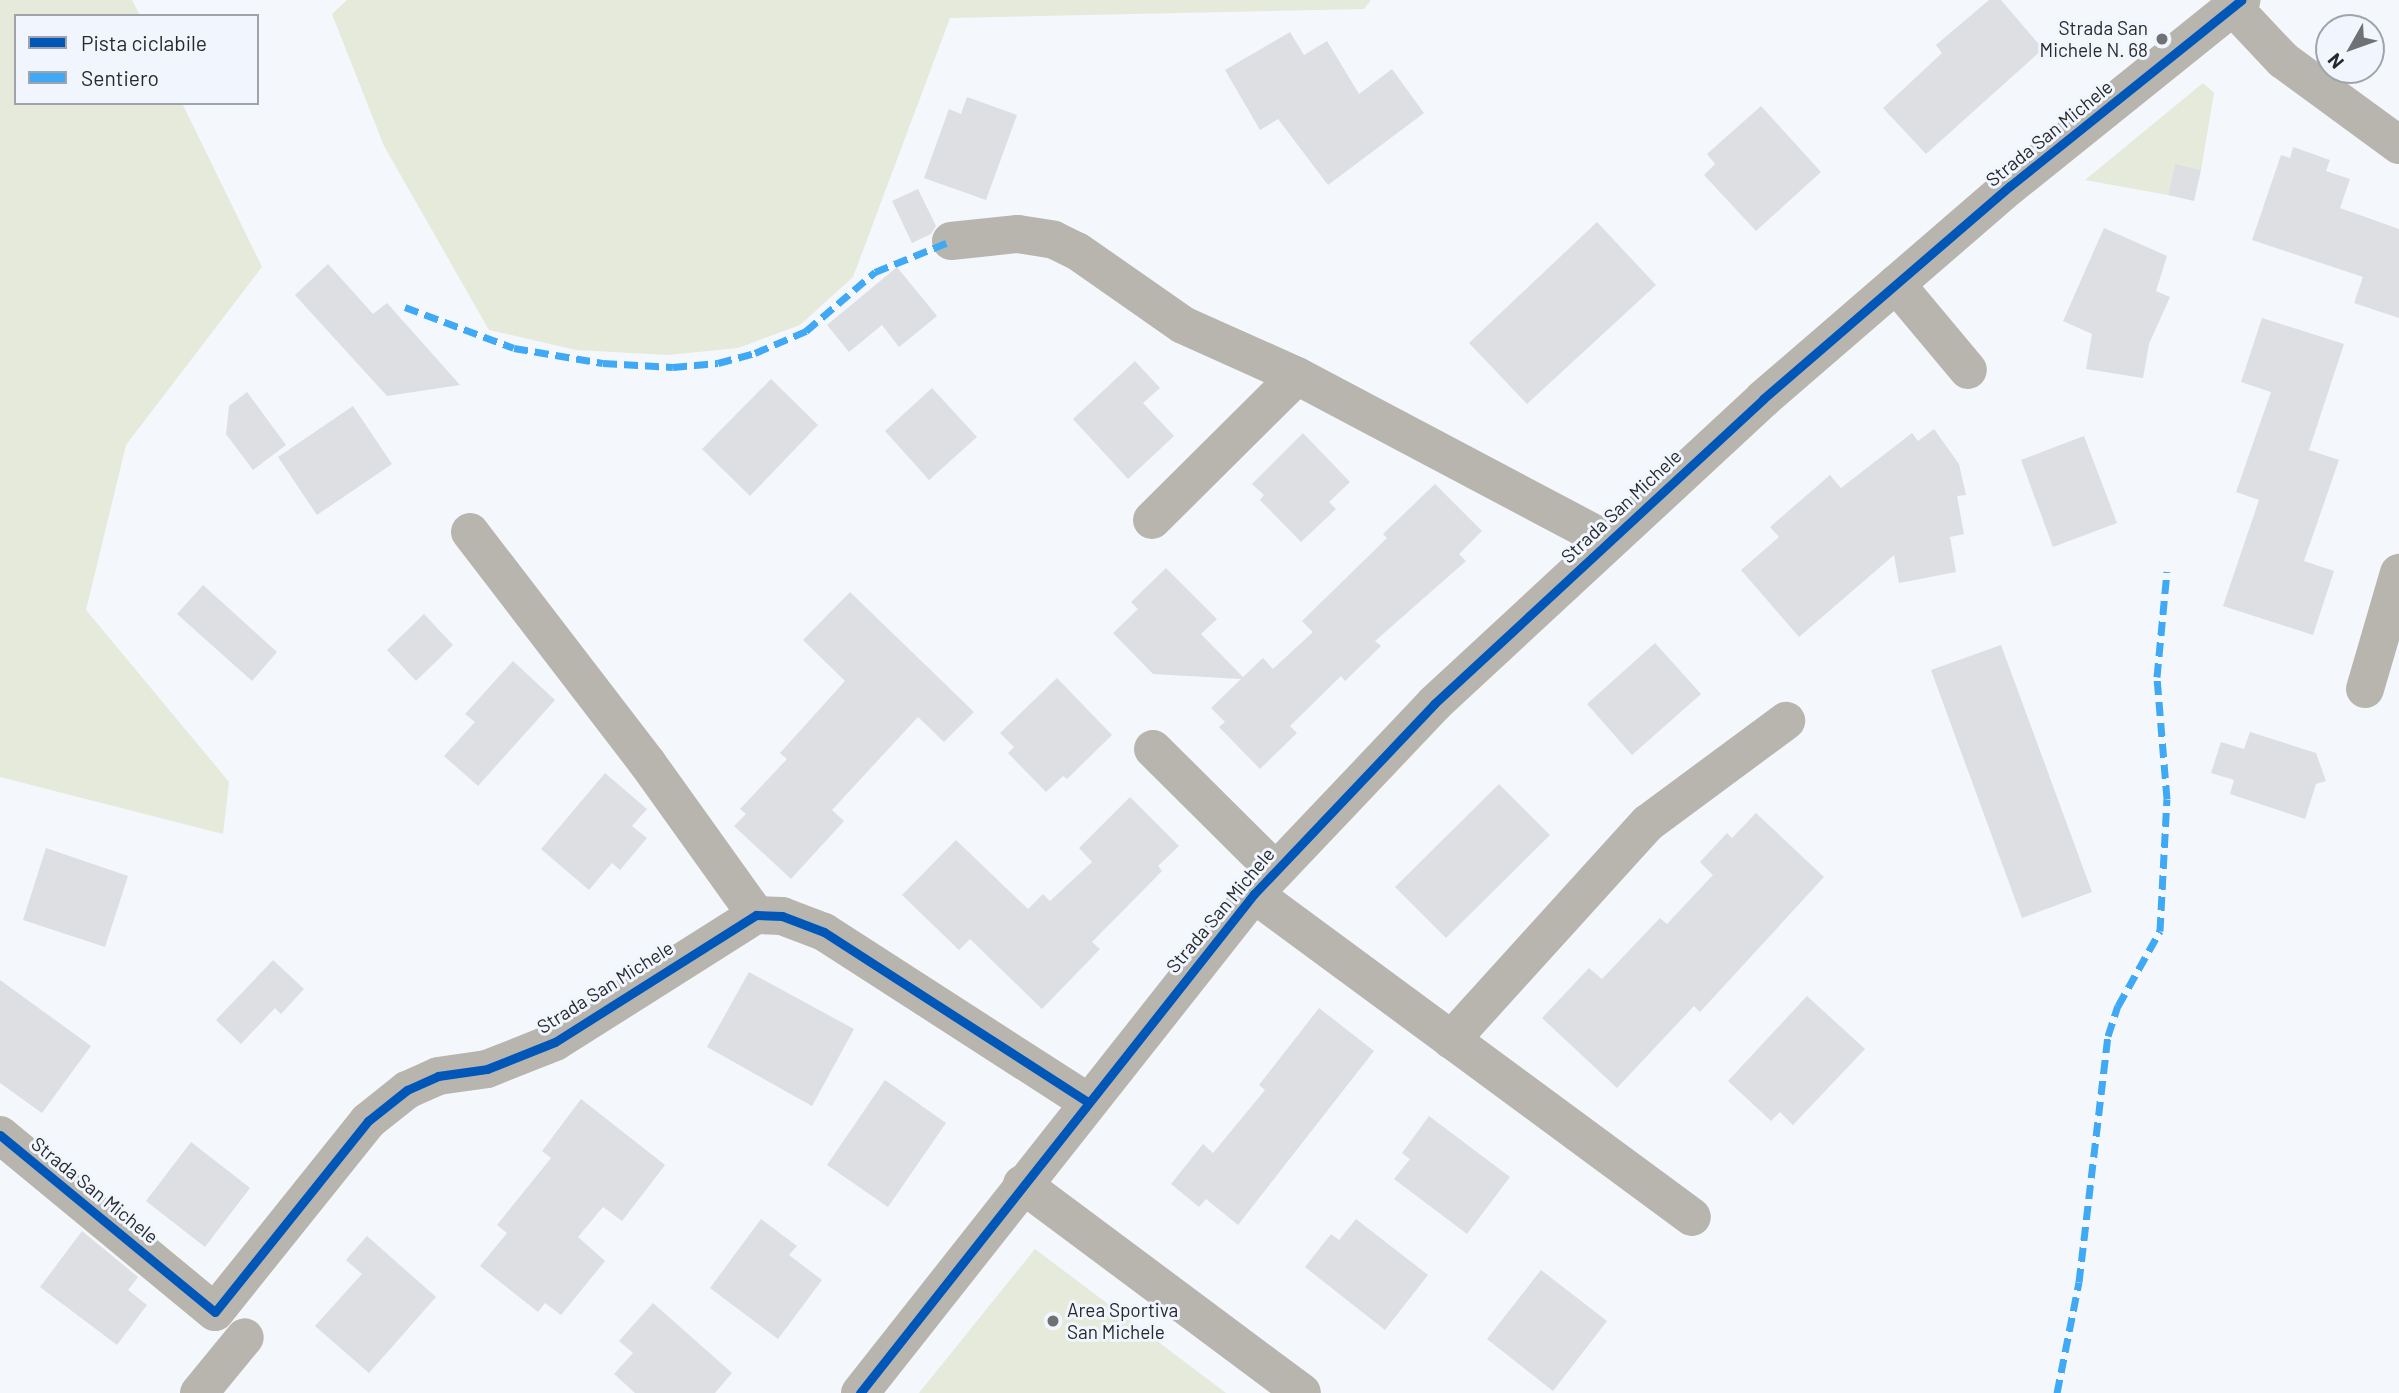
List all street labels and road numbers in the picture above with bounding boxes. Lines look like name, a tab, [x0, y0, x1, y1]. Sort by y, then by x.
street label: Strada San Michele	[1981, 75, 2117, 191]
street label: Strada San Michele	[1556, 444, 1686, 568]
street label: Strada San Michele	[1161, 843, 1279, 977]
street label: Strada San Michele	[533, 936, 677, 1038]
street label: Strada San Michele	[27, 1132, 163, 1248]

